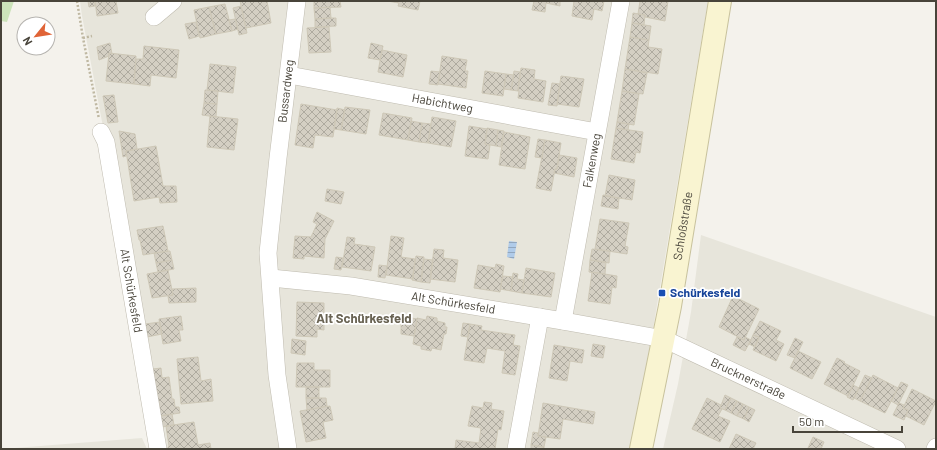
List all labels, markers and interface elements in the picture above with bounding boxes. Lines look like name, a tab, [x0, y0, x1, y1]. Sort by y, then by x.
north arrow	[16, 16, 56, 56]
text: N	[19, 35, 34, 48]
street label: Bussardweg	[274, 59, 296, 123]
street label: Habichtweg	[411, 90, 474, 115]
street label: Falkenweg	[579, 132, 603, 189]
street label: Schloßstraße	[670, 191, 695, 261]
street label: Alt Schürkesfeld	[118, 248, 146, 333]
place label: Schürkesfeld	[670, 285, 740, 299]
street label: Alt Schürkesfeld	[410, 288, 496, 316]
marker: Schürkesfeld	[657, 288, 667, 298]
district label: Alt Schürkesfeld	[316, 310, 412, 326]
street label: Brucknerstraße	[709, 354, 788, 402]
scale bar	[793, 408, 902, 434]
text: 50 m	[799, 414, 824, 428]

